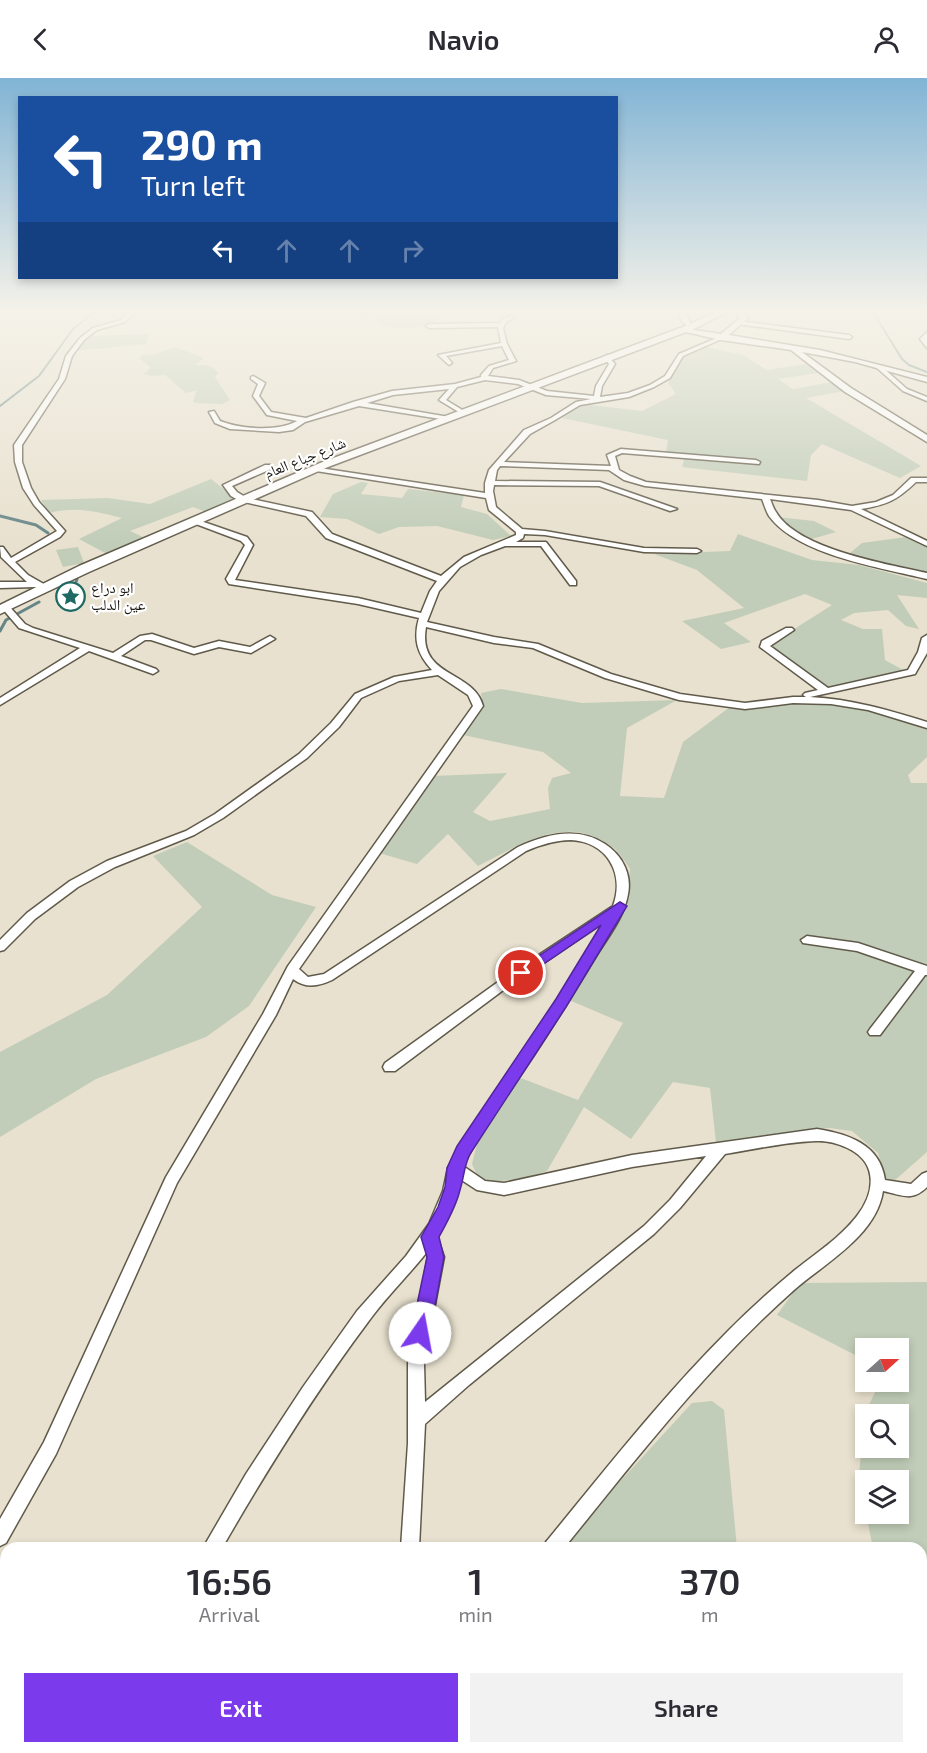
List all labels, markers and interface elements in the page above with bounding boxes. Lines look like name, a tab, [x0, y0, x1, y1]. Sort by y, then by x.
icon: back	[24, 23, 57, 56]
text: Navio	[427, 23, 500, 55]
icon: person	[870, 23, 903, 56]
text: 290 m	[141, 118, 263, 168]
icon: left	[42, 120, 120, 198]
text: Turn left	[141, 169, 245, 201]
icon: left	[207, 234, 240, 267]
icon: ahead	[270, 234, 303, 267]
icon: ahead	[333, 234, 366, 267]
icon: right	[396, 234, 429, 267]
street label: شارع جباع العام	[261, 433, 349, 483]
place label: ابو دراع عين الدلب	[91, 578, 146, 615]
place icon: ابو دراع عين الدلب	[54, 581, 86, 613]
pin	[495, 947, 546, 998]
icon: arrive	[504, 956, 537, 989]
position arrow	[388, 1301, 452, 1365]
north arrow	[855, 1338, 909, 1392]
map controls	[855, 1338, 909, 1524]
button: search	[855, 1404, 909, 1458]
button: layers	[855, 1470, 909, 1524]
text: 16:56	[187, 1559, 272, 1602]
text: 1	[468, 1559, 483, 1602]
text: 370	[679, 1559, 740, 1602]
text: Arrival	[199, 1602, 260, 1626]
text: min	[459, 1602, 493, 1626]
text: m	[701, 1602, 719, 1626]
button: Exit	[24, 1673, 458, 1742]
button: Share	[470, 1673, 903, 1742]

